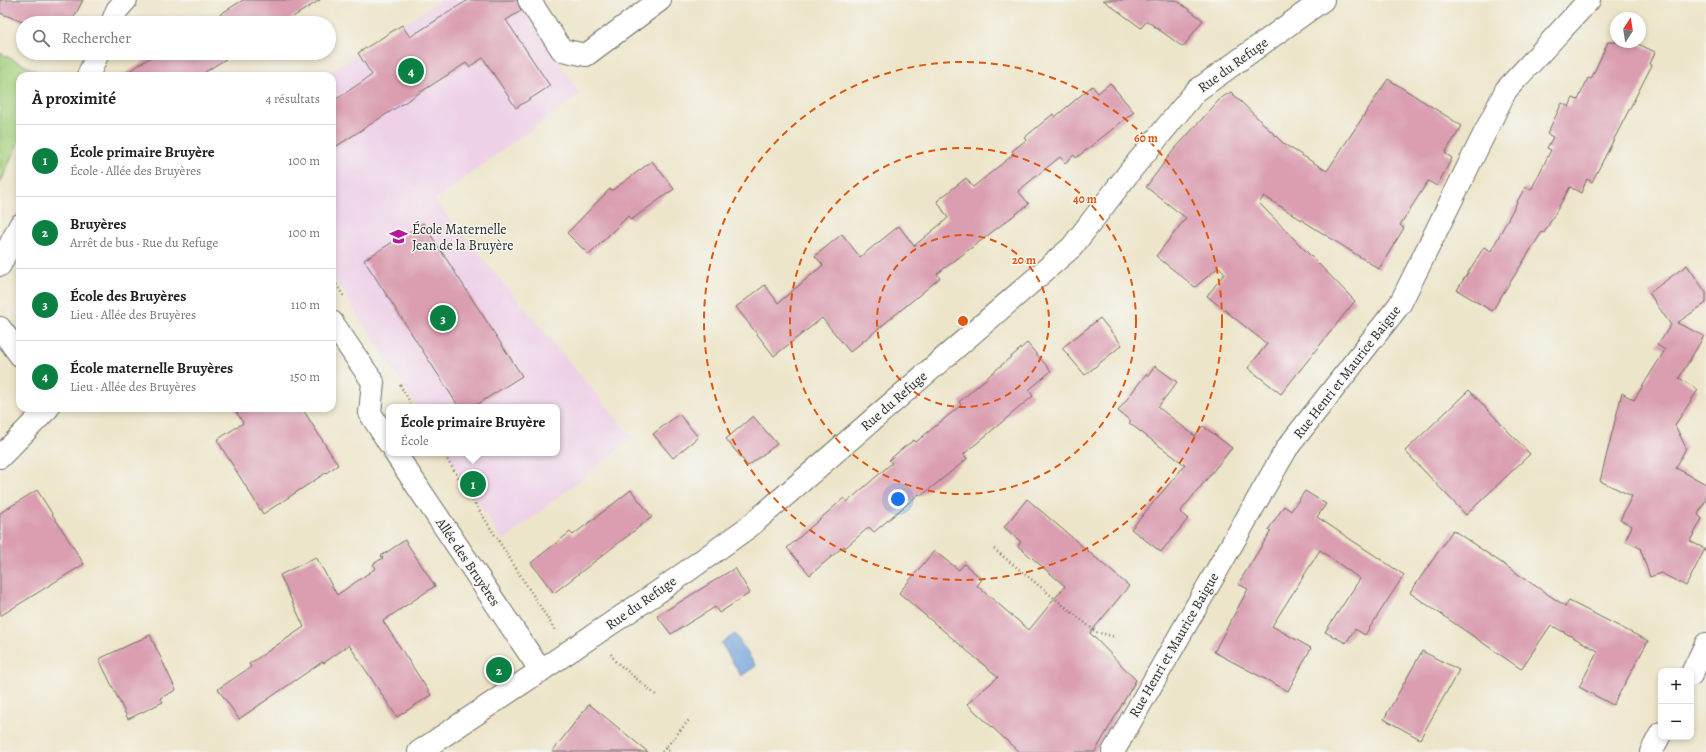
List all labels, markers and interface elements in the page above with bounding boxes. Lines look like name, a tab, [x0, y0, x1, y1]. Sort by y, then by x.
north arrow	[1610, 12, 1646, 48]
search box	[16, 16, 336, 60]
icon: search	[30, 27, 52, 49]
text: Rechercher	[62, 28, 131, 48]
street label: Rue du Refuge	[1194, 33, 1272, 97]
pin: 4	[398, 56, 424, 86]
text: À proximité	[32, 87, 116, 110]
text: 4 résultats	[266, 90, 320, 107]
text: 60 m	[1134, 130, 1158, 146]
text: École primaire Bruyère	[70, 142, 215, 162]
text: 1	[43, 152, 47, 169]
text: 100 m	[288, 152, 320, 169]
text: École · Allée des Bruyères	[70, 162, 201, 179]
text: 40 m	[1073, 191, 1097, 207]
text: Bruyères	[70, 214, 126, 234]
place label: École Maternelle Jean de la Bruyère	[412, 220, 513, 255]
text: 2	[42, 224, 48, 241]
text: 100 m	[288, 224, 320, 241]
school or university icon: École Maternelle Jean de la Bruyère	[389, 227, 409, 247]
text: Arrêt de bus · Rue du Refuge	[70, 234, 218, 251]
text: 20 m	[1012, 252, 1036, 268]
text: École des Bruyères	[70, 286, 186, 306]
text: 3	[42, 296, 48, 313]
text: 110 m	[291, 296, 320, 313]
street label: Rue Henri et Maurice Baigue	[1289, 301, 1405, 443]
pin: 3	[430, 303, 456, 333]
text: Lieu · Allée des Bruyères	[70, 306, 196, 323]
centre of rings	[956, 314, 970, 328]
text: École maternelle Bruyères	[70, 358, 233, 378]
street label: Rue du Refuge	[857, 367, 931, 435]
text: 4	[42, 368, 48, 385]
text: 150 m	[290, 368, 320, 385]
text: Lieu · Allée des Bruyères	[70, 378, 196, 395]
popup	[386, 404, 560, 456]
text: École primaire Bruyère	[401, 412, 545, 432]
text: École	[401, 432, 429, 449]
pin: 1	[460, 469, 486, 499]
your location	[888, 489, 908, 509]
street label: Allée des Bruyères	[431, 513, 505, 610]
street label: Rue Henri et Maurice Baigue	[1125, 569, 1223, 721]
street label: Rue du Refuge	[602, 572, 680, 634]
pin: 2	[486, 655, 512, 685]
map controls	[1658, 668, 1694, 740]
button: +	[1658, 668, 1694, 704]
button: −	[1658, 704, 1694, 740]

